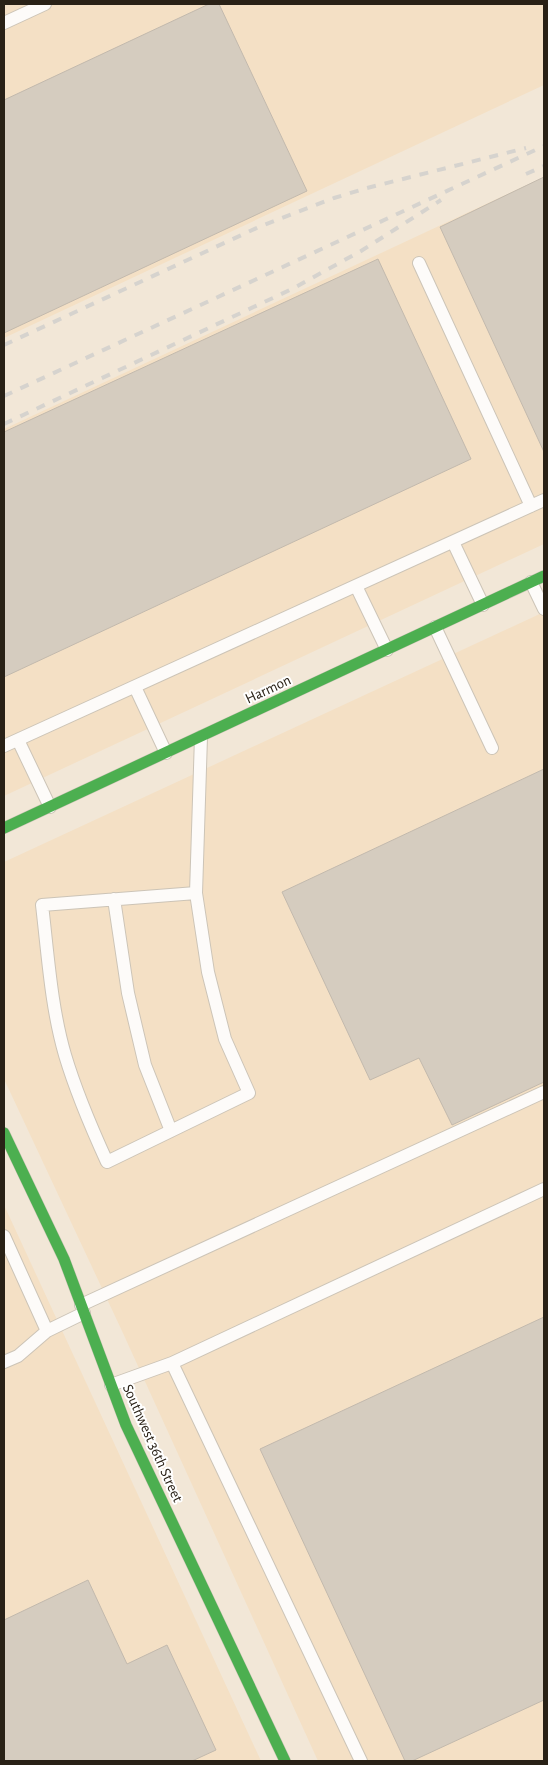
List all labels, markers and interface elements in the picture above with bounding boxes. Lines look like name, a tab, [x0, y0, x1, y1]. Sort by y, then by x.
street label: Harmon	[243, 672, 293, 707]
street label: Southwest 36th Street	[120, 1382, 185, 1505]

